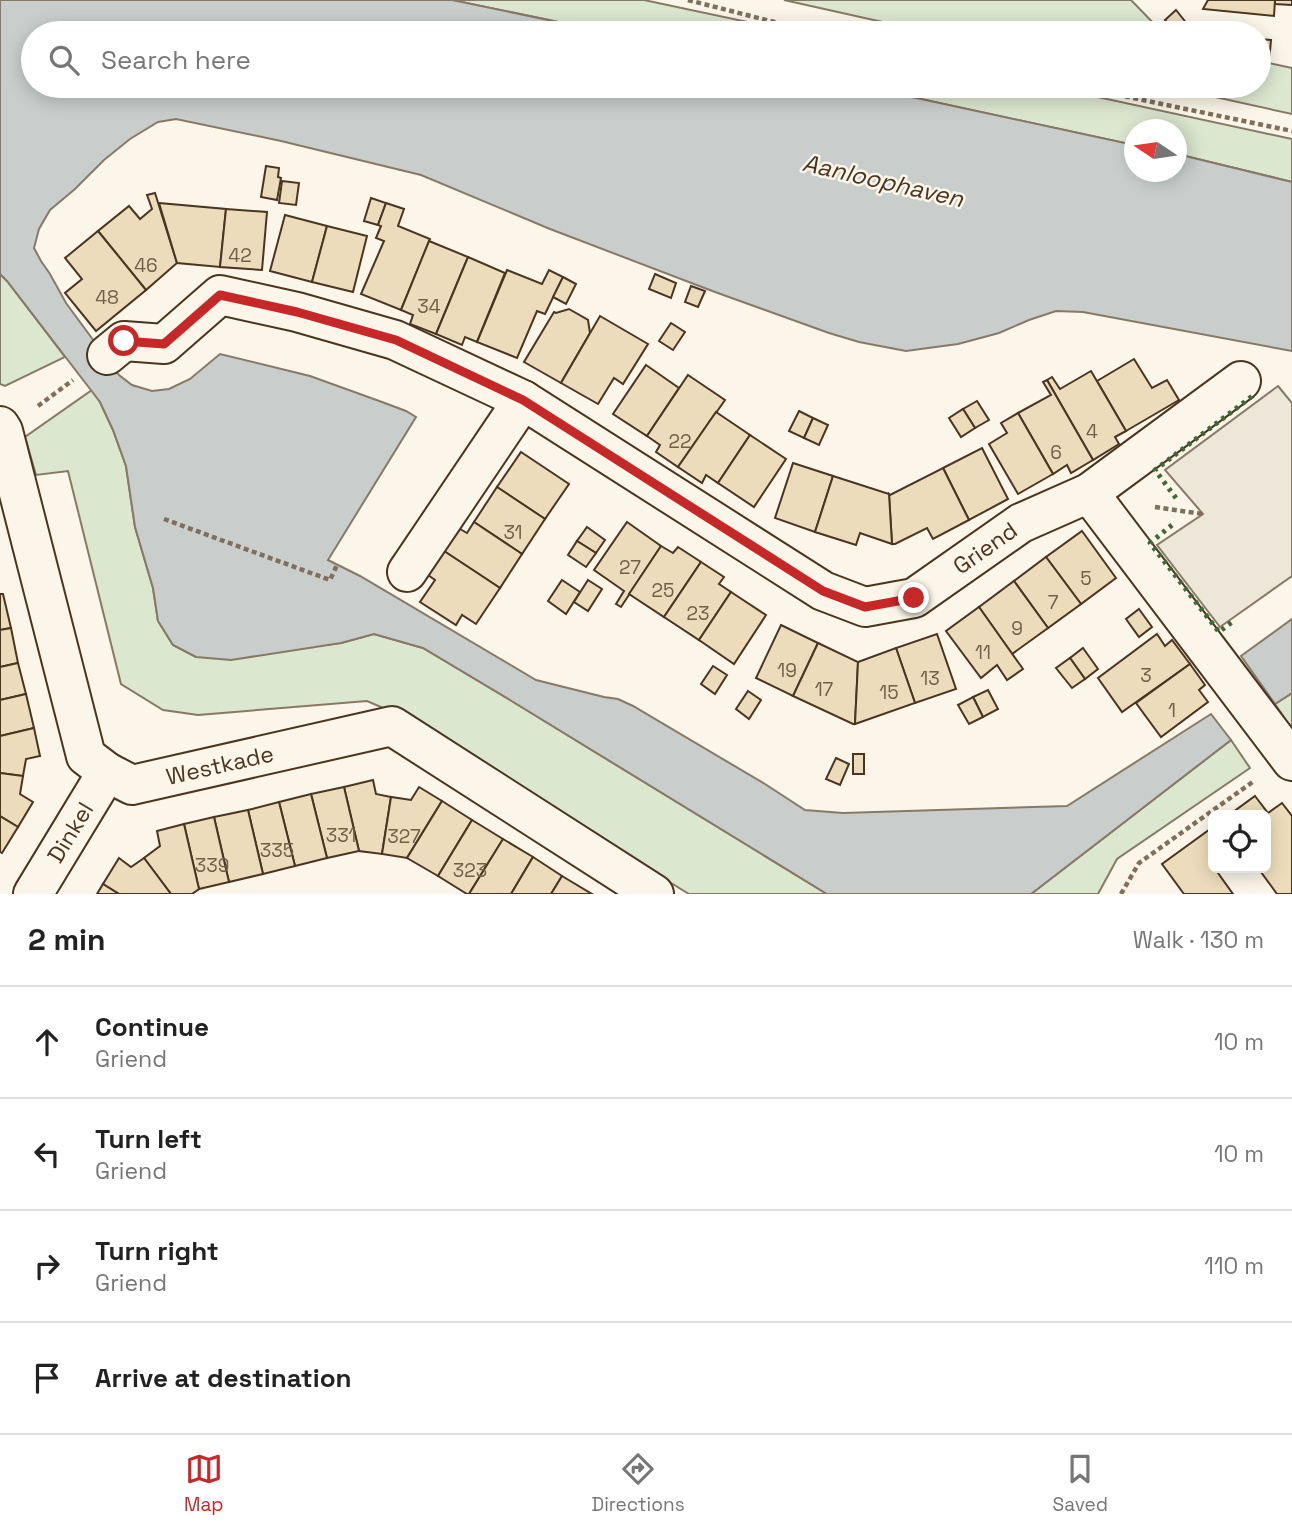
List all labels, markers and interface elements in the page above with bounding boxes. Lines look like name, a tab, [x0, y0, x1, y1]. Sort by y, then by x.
search box	[21, 21, 1271, 98]
icon: search	[45, 41, 83, 79]
text: Search here	[101, 43, 251, 77]
north arrow	[1124, 119, 1187, 182]
water label: Aanloophaven	[800, 147, 968, 214]
house number: 42	[228, 243, 252, 268]
house number: 46	[134, 253, 158, 278]
house number: 48	[95, 285, 119, 310]
house number: 34	[417, 294, 441, 319]
route start	[108, 325, 139, 356]
house number: 4	[1086, 419, 1098, 444]
house number: 22	[669, 429, 691, 454]
house number: 6	[1050, 440, 1062, 465]
street label: Griend	[947, 515, 1023, 581]
house number: 31	[503, 520, 523, 545]
house number: 27	[619, 555, 641, 580]
house number: 5	[1080, 566, 1092, 591]
house number: 25	[652, 578, 674, 603]
route end	[898, 582, 929, 613]
house number: 7	[1048, 590, 1059, 615]
house number: 23	[687, 601, 709, 626]
house number: 9	[1011, 616, 1023, 641]
house number: 11	[975, 640, 991, 665]
house number: 19	[777, 658, 797, 683]
house number: 3	[1140, 663, 1152, 688]
house number: 13	[920, 666, 940, 691]
house number: 17	[815, 677, 834, 702]
house number: 15	[879, 680, 899, 705]
house number: 1	[1168, 698, 1176, 723]
street label: Westkade	[163, 738, 277, 792]
street label: Dinkel	[40, 796, 100, 868]
map controls	[1208, 810, 1271, 873]
button: locate	[1208, 810, 1271, 873]
house number: 331	[326, 823, 356, 848]
house number: 327	[387, 824, 421, 849]
house number: 335	[260, 838, 294, 863]
house number: 339	[195, 853, 229, 878]
house number: 323	[453, 858, 487, 883]
text: 2 min	[28, 920, 106, 959]
text: Walk · 130 m	[1133, 925, 1264, 955]
text: Continue	[95, 1010, 209, 1044]
icon: ahead	[28, 1023, 66, 1061]
text: 10 m	[1214, 1027, 1264, 1057]
text: Griend	[95, 1044, 167, 1074]
text: Turn left	[95, 1122, 202, 1156]
icon: left	[28, 1135, 66, 1173]
text: 10 m	[1214, 1139, 1264, 1169]
text: Griend	[95, 1156, 167, 1186]
text: Turn right	[95, 1234, 219, 1268]
icon: right	[28, 1247, 66, 1285]
text: 110 m	[1204, 1251, 1264, 1281]
text: Griend	[95, 1268, 167, 1298]
icon: arrive	[28, 1359, 66, 1397]
text: Arrive at destination	[95, 1361, 352, 1395]
tab: Map	[184, 1450, 224, 1517]
tab: Directions	[592, 1450, 685, 1517]
tab: Saved	[1053, 1450, 1108, 1517]

